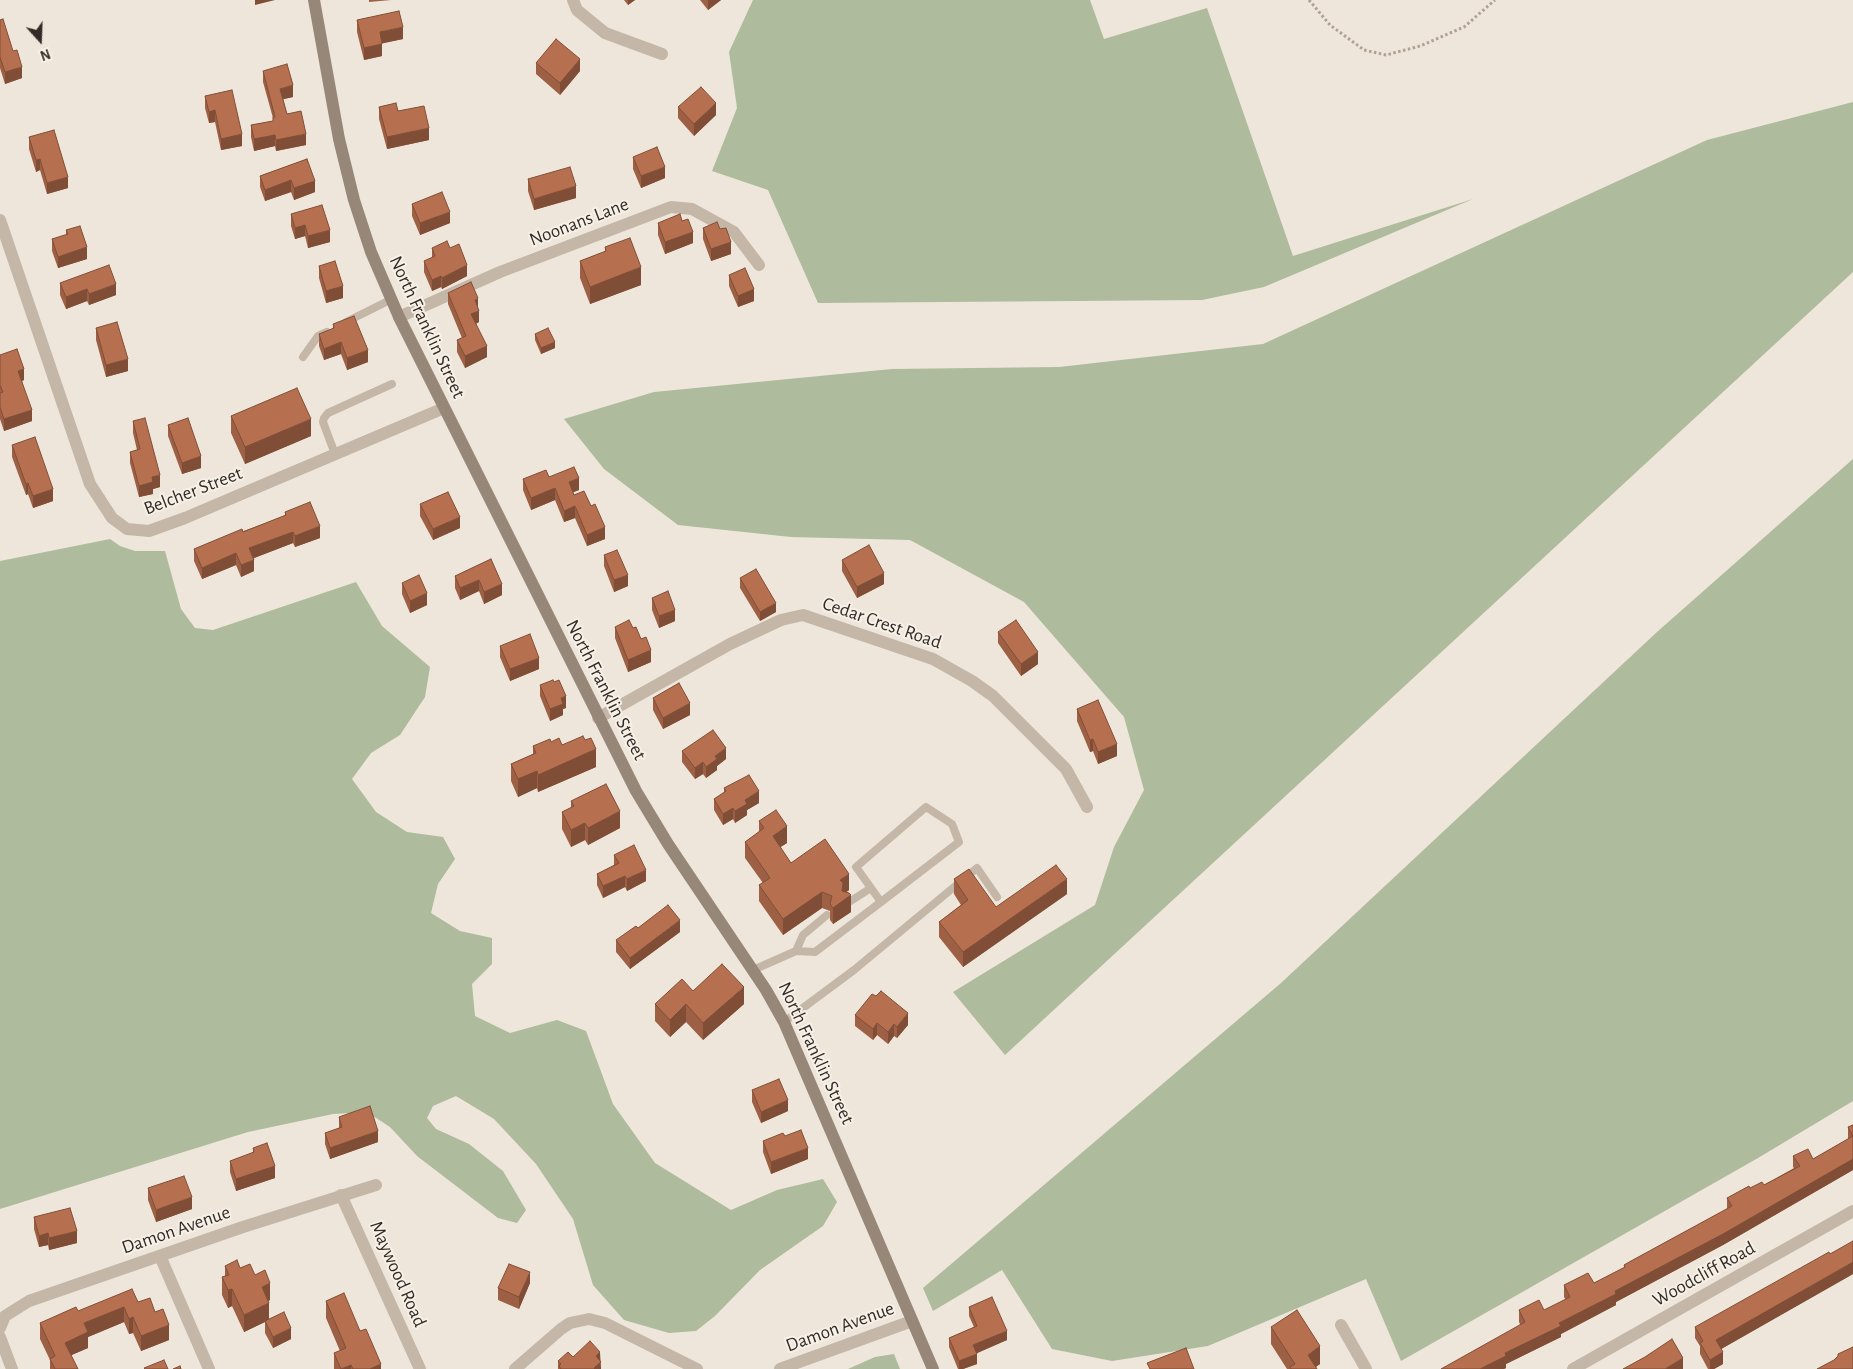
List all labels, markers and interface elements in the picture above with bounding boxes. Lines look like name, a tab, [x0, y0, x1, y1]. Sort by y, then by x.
north arrow	[15, 15, 65, 65]
text: N	[38, 46, 52, 62]
street label: Noonans Lane	[526, 193, 632, 251]
street label: North Franklin Street	[384, 252, 470, 402]
street label: Belcher Street	[141, 462, 245, 520]
street label: Cedar Crest Road	[819, 592, 945, 654]
street label: North Franklin Street	[561, 616, 651, 764]
street label: North Franklin Street	[773, 978, 859, 1128]
street label: Damon Avenue	[119, 1201, 233, 1259]
street label: Maywood Road	[365, 1218, 431, 1330]
street label: Woodcliff Road	[1649, 1236, 1759, 1312]
street label: Damon Avenue	[783, 1297, 897, 1357]

